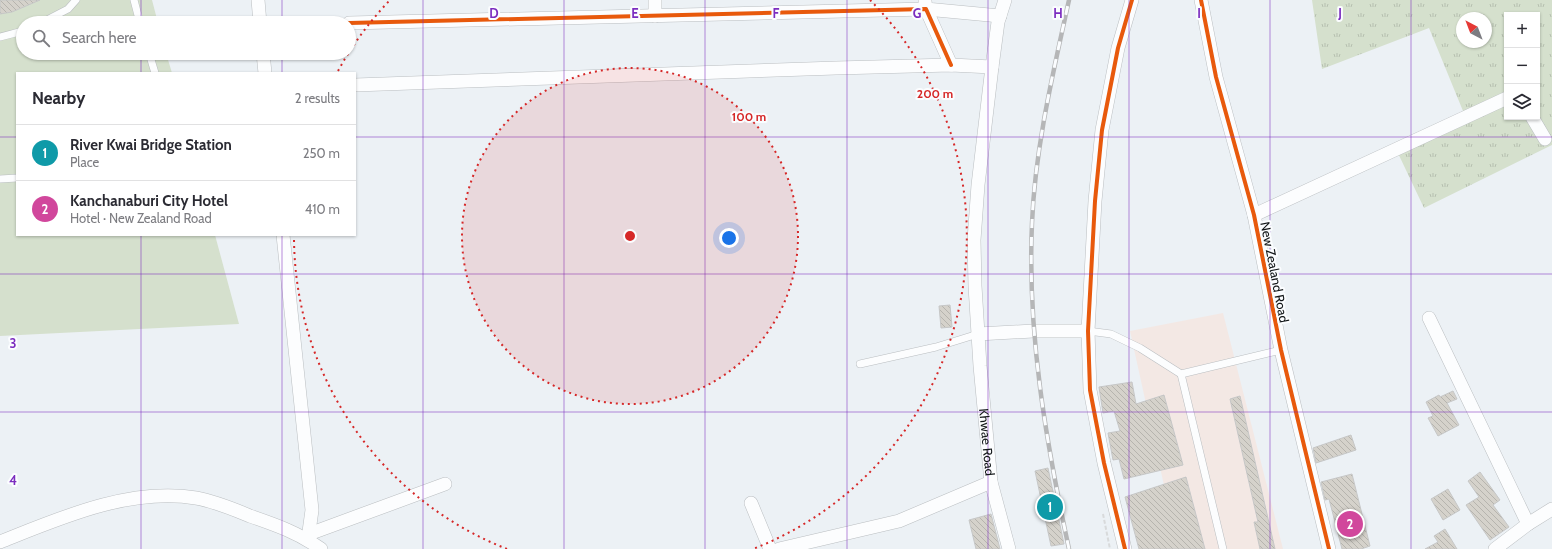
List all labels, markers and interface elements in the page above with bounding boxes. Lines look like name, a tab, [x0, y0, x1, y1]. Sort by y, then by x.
text: D	[489, 5, 499, 21]
text: E	[631, 5, 639, 21]
text: F	[773, 5, 780, 21]
text: G	[913, 5, 922, 21]
text: H	[1053, 5, 1063, 21]
text: I	[1197, 5, 1201, 21]
text: J	[1337, 5, 1342, 21]
north arrow	[1456, 12, 1492, 48]
map controls	[1504, 12, 1540, 120]
button: +	[1504, 12, 1540, 48]
search box	[16, 16, 356, 60]
icon: search	[30, 27, 52, 49]
text: Search here	[62, 29, 137, 47]
button: −	[1504, 48, 1540, 84]
button: layers	[1504, 84, 1540, 120]
text: 200 m	[917, 86, 953, 101]
text: Nearby	[32, 88, 85, 108]
text: 2 results	[295, 90, 340, 106]
text: 100 m	[732, 109, 766, 124]
text: River Kwai Bridge Station	[70, 136, 232, 154]
text: 1	[43, 145, 47, 161]
text: 250 m	[303, 145, 340, 161]
text: Place	[70, 154, 99, 170]
text: Kanchanaburi City Hotel	[70, 192, 228, 210]
text: 2	[42, 201, 48, 217]
text: 410 m	[305, 201, 340, 217]
text: Hotel · New Zealand Road	[70, 210, 212, 226]
street label: New Zealand Road	[1257, 220, 1293, 324]
your location	[719, 228, 739, 248]
centre of rings	[623, 229, 637, 243]
text: 3	[9, 335, 17, 351]
street label: Khwae Road	[976, 408, 998, 477]
text: 4	[9, 472, 17, 488]
pin: 1	[1037, 492, 1063, 522]
pin: 2	[1337, 509, 1363, 539]

